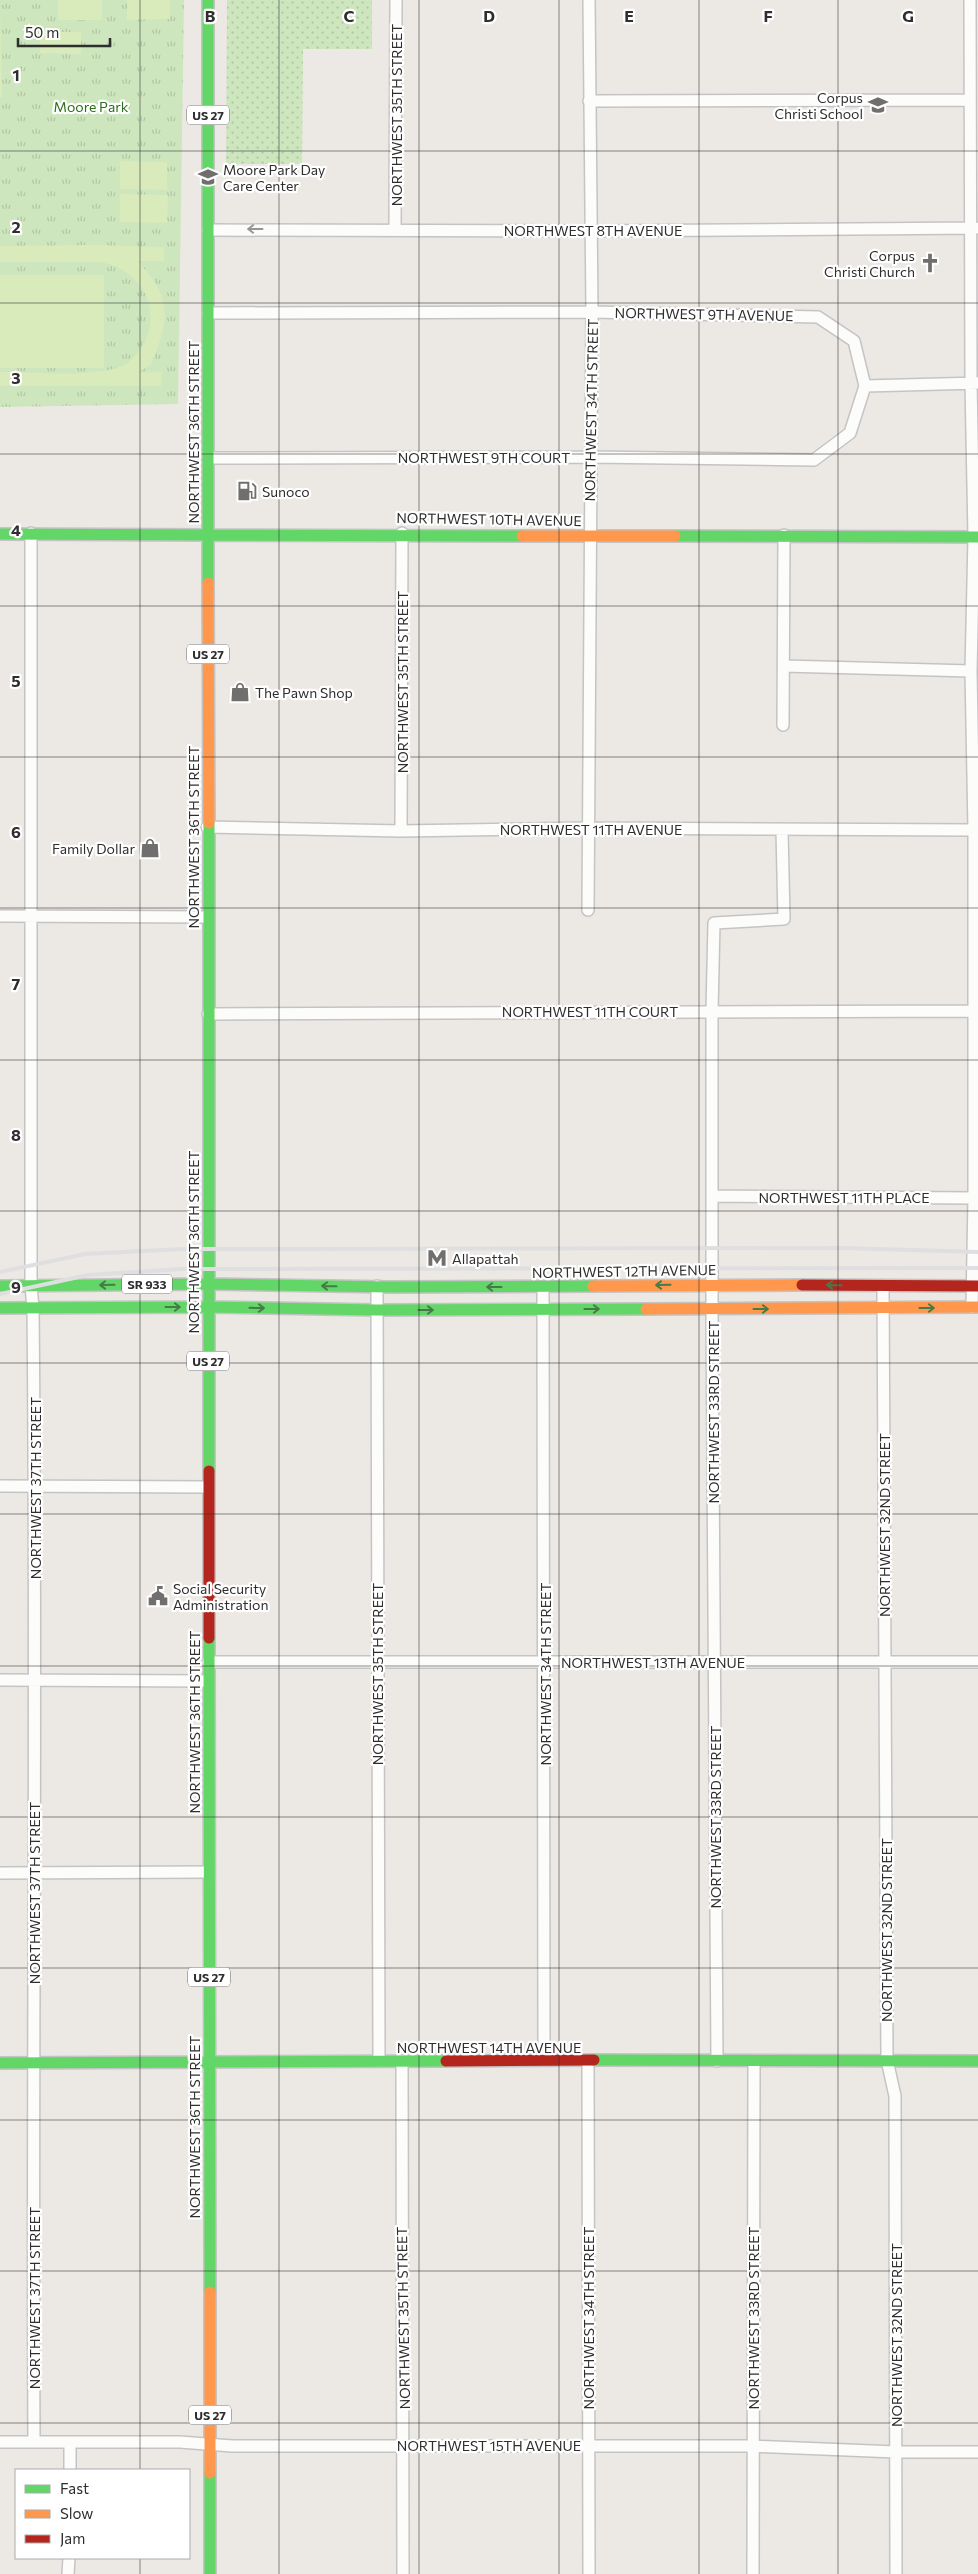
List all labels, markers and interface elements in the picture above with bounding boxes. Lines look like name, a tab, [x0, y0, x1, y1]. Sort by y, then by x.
text: B	[205, 6, 216, 25]
text: C	[344, 6, 355, 25]
text: D	[483, 6, 495, 25]
text: E	[624, 6, 634, 25]
text: F	[763, 6, 773, 25]
text: G	[902, 6, 914, 25]
scale bar	[18, 15, 110, 47]
text: 50 m	[25, 23, 59, 41]
street label: NORTHWEST 35TH STREET	[388, 24, 405, 206]
text: 1	[12, 65, 20, 84]
place label: Corpus Christi School	[774, 89, 863, 122]
school or university icon: Corpus Christi School	[867, 94, 889, 116]
park label: Moore Park	[54, 98, 129, 115]
road number: US 27	[187, 106, 229, 124]
place label: Moore Park Day Care Center	[223, 161, 325, 194]
school or university icon: Moore Park Day Care Center	[197, 166, 219, 188]
text: 2	[11, 217, 21, 236]
street label: NORTHWEST 8TH AVENUE	[504, 222, 682, 239]
one-way arrow	[247, 225, 263, 234]
place label: Corpus Christi Church	[824, 247, 915, 280]
church icon: Corpus Christi Church	[919, 252, 941, 274]
street label: NORTHWEST 9TH AVENUE	[615, 304, 793, 324]
street label: NORTHWEST 34TH STREET	[581, 318, 601, 502]
street label: NORTHWEST 36TH STREET	[185, 341, 202, 523]
text: 3	[11, 368, 21, 387]
street label: NORTHWEST 9TH COURT	[398, 449, 570, 466]
fuel station icon: Sunoco	[236, 480, 258, 502]
place label: Sunoco	[262, 483, 310, 500]
street label: NORTHWEST 10TH AVENUE	[396, 509, 582, 529]
text: 4	[11, 520, 21, 539]
street label: NORTHWEST 35TH STREET	[394, 591, 411, 773]
road number: US 27	[187, 644, 229, 664]
text: 5	[11, 671, 21, 690]
shop icon: The Pawn Shop	[229, 681, 251, 703]
place label: The Pawn Shop	[255, 684, 353, 701]
street label: NORTHWEST 36TH STREET	[185, 746, 202, 928]
street label: NORTHWEST 11TH AVENUE	[500, 821, 682, 838]
text: 6	[11, 822, 21, 841]
shop icon: Family Dollar	[139, 837, 161, 859]
place label: Family Dollar	[52, 840, 135, 857]
text: 7	[12, 974, 21, 993]
street label: NORTHWEST 11TH COURT	[502, 1003, 678, 1020]
text: 8	[11, 1125, 21, 1144]
street label: NORTHWEST 36TH STREET	[185, 1151, 202, 1333]
street label: NORTHWEST 11TH PLACE	[759, 1189, 929, 1206]
metro station icon: Allapattah	[426, 1247, 448, 1269]
place label: Allapattah	[452, 1250, 519, 1267]
street label: NORTHWEST 12TH AVENUE	[532, 1261, 716, 1281]
road number: SR 933	[122, 1274, 172, 1294]
text: 9	[11, 1277, 21, 1296]
one-way arrow	[99, 1280, 116, 1290]
one-way arrow	[656, 1280, 672, 1290]
one-way arrow	[321, 1281, 337, 1291]
one-way arrow	[827, 1281, 843, 1290]
one-way arrow	[487, 1282, 503, 1292]
one-way arrow	[164, 1302, 181, 1312]
one-way arrow	[248, 1303, 265, 1313]
one-way arrow	[919, 1303, 935, 1313]
one-way arrow	[583, 1304, 599, 1314]
one-way arrow	[752, 1304, 769, 1314]
one-way arrow	[418, 1305, 434, 1315]
street label: NORTHWEST 33RD STREET	[705, 1320, 722, 1504]
road number: US 27	[187, 1352, 229, 1370]
street label: NORTHWEST 37TH STREET	[27, 1397, 44, 1579]
street label: NORTHWEST 32ND STREET	[876, 1433, 893, 1617]
place label: Social Security Administration	[173, 1580, 268, 1613]
street label: NORTHWEST 35TH STREET	[369, 1583, 386, 1765]
street label: NORTHWEST 34TH STREET	[537, 1583, 554, 1765]
public building icon: Social Security Administration	[147, 1585, 169, 1607]
street label: NORTHWEST 36TH STREET	[186, 1631, 203, 1813]
street label: NORTHWEST 13TH AVENUE	[561, 1654, 745, 1671]
street label: NORTHWEST 33RD STREET	[707, 1725, 724, 1909]
street label: NORTHWEST 37TH STREET	[26, 1802, 43, 1984]
street label: NORTHWEST 32ND STREET	[878, 1838, 895, 2022]
road number: US 27	[188, 1968, 230, 1986]
street label: NORTHWEST 36TH STREET	[186, 2036, 203, 2218]
street label: NORTHWEST 14TH AVENUE	[397, 2039, 581, 2056]
street label: NORTHWEST 37TH STREET	[26, 2207, 43, 2389]
street label: NORTHWEST 33RD STREET	[745, 2226, 762, 2410]
street label: NORTHWEST 35TH STREET	[393, 2227, 413, 2409]
street label: NORTHWEST 34TH STREET	[580, 2227, 597, 2409]
street label: NORTHWEST 32ND STREET	[888, 2243, 905, 2427]
road number: US 27	[189, 2406, 231, 2424]
street label: NORTHWEST 15TH AVENUE	[397, 2437, 581, 2454]
legend	[15, 2469, 190, 2559]
text: Fast	[60, 2479, 89, 2497]
text: Slow	[60, 2504, 93, 2522]
text: Jam	[60, 2529, 85, 2547]

